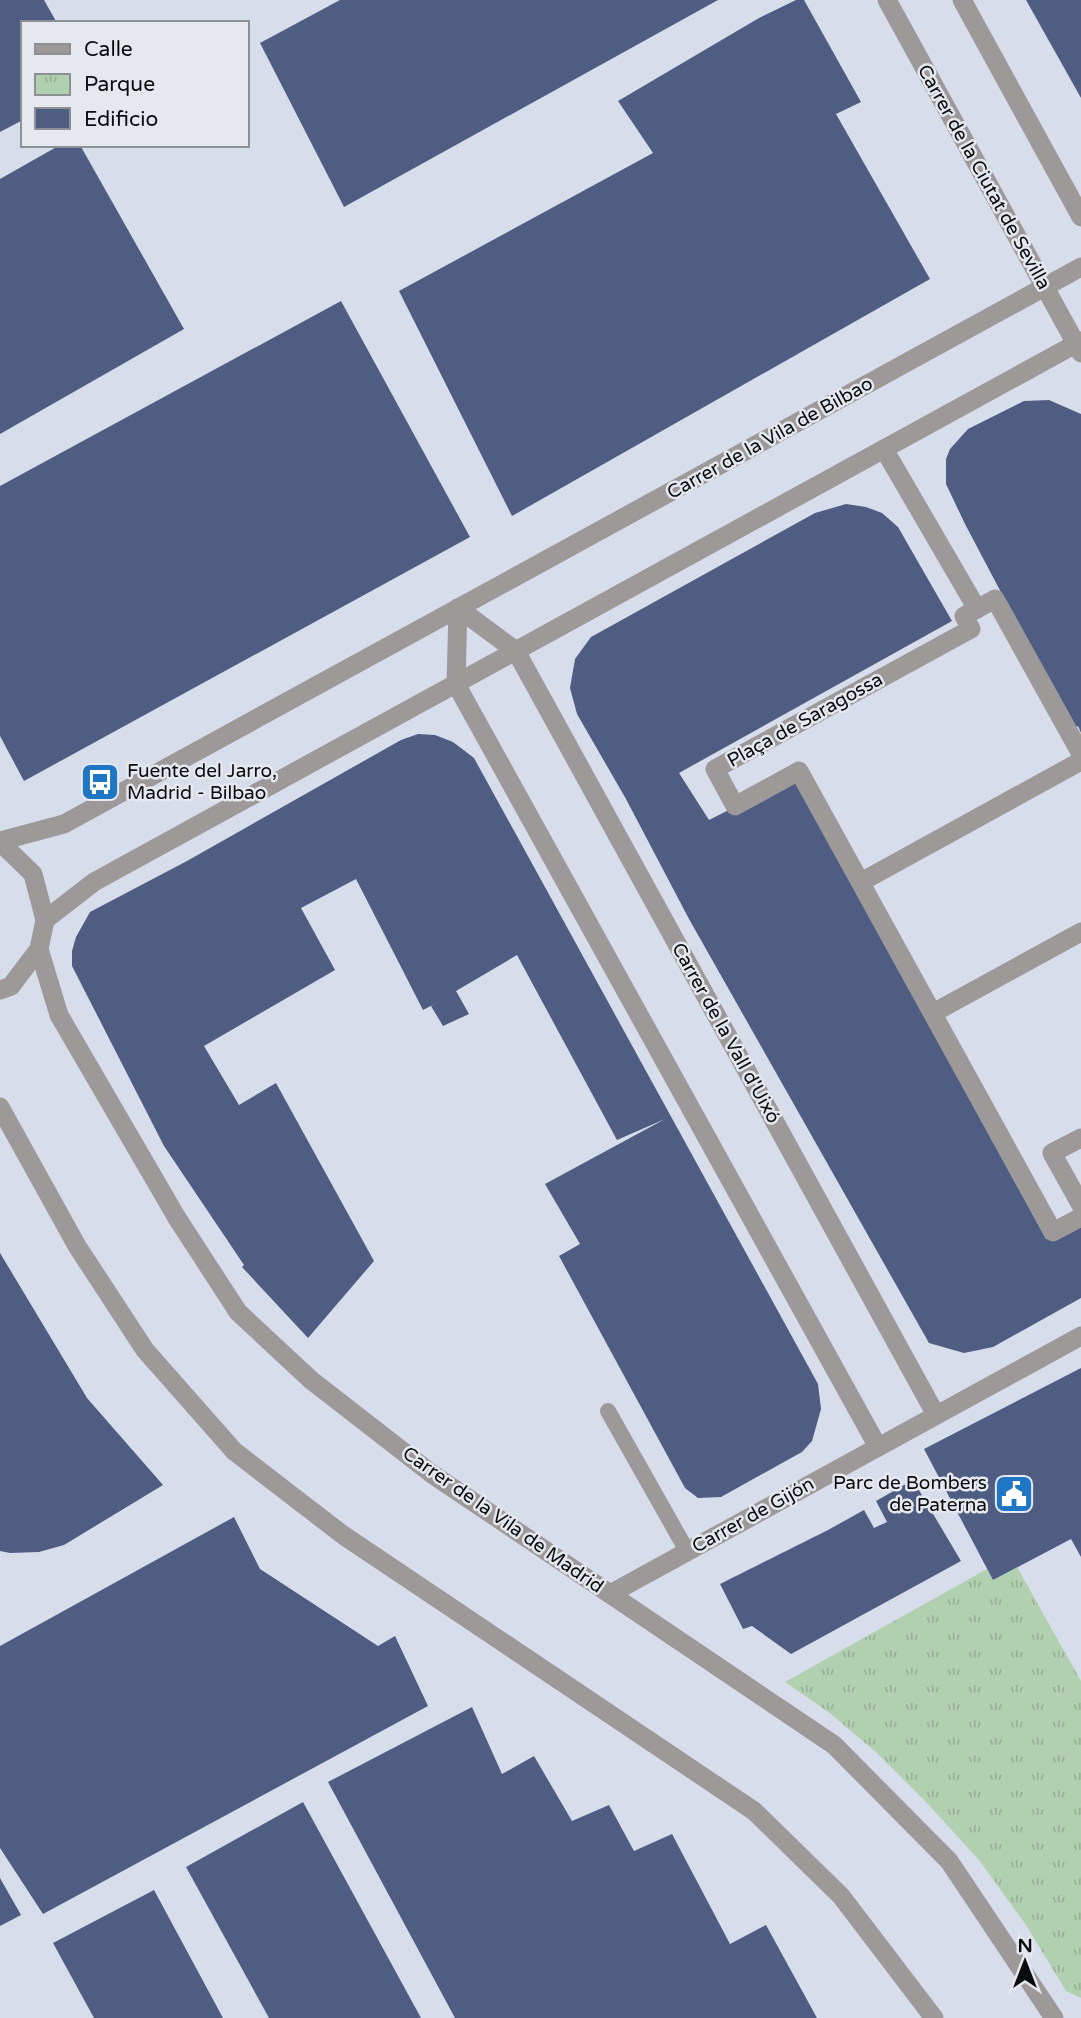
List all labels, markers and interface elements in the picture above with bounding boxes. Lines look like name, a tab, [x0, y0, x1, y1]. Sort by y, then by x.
legend	[21, 21, 248, 147]
text: Calle	[84, 37, 133, 62]
street label: Carrer de la Ciutat de Sevilla	[913, 61, 1055, 293]
text: Parque	[84, 72, 155, 97]
text: Edificio	[84, 107, 158, 132]
street label: Carrer de la Vila de Bilbao	[663, 372, 877, 504]
street label: Plaça de Saragossa	[723, 668, 887, 772]
place label: Fuente del Jarro, Madrid - Bilbao	[127, 760, 277, 804]
bus stop icon: Fuente del Jarro, Madrid - Bilbao	[79, 761, 121, 803]
street label: Carrer de la Vall d'Uixó	[667, 939, 785, 1127]
street label: Carrer de la Vila de Madrid	[398, 1442, 608, 1598]
street label: Carrer de Gijón	[688, 1472, 818, 1558]
place label: Parc de Bombers de Paterna	[833, 1472, 987, 1516]
public building icon: Parc de Bombers de Paterna	[993, 1473, 1035, 1515]
north arrow	[990, 1927, 1060, 1997]
text: N	[1017, 1935, 1033, 1957]

